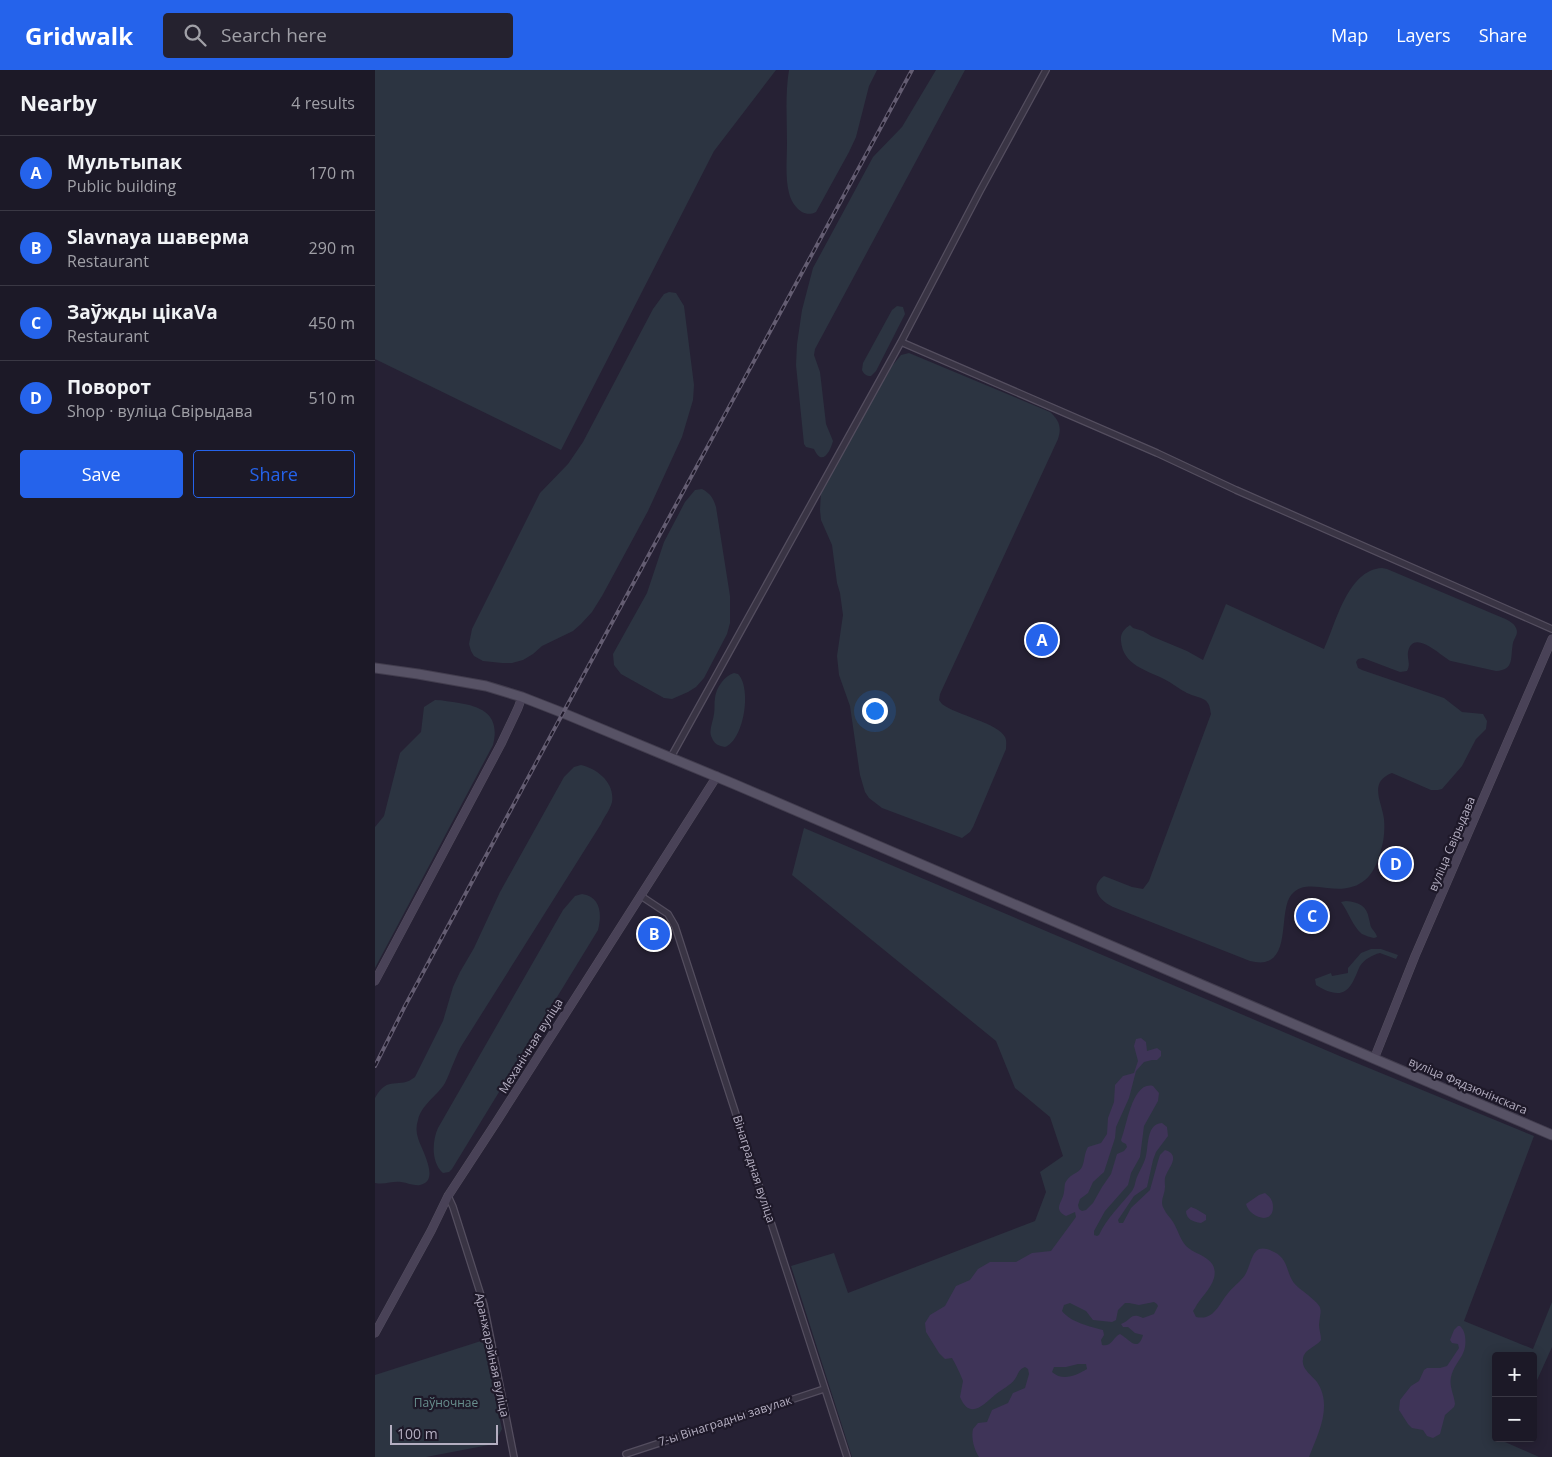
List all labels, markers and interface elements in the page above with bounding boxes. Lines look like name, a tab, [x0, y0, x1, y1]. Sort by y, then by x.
search box	[163, 13, 513, 58]
text: Gridwalk	[25, 19, 133, 52]
icon: search	[181, 21, 209, 49]
text: Search here	[221, 22, 327, 48]
text: Map	[1331, 23, 1368, 47]
text: Layers	[1396, 23, 1451, 47]
text: Share	[1479, 23, 1527, 47]
text: Nearby	[20, 89, 97, 117]
text: 4 results	[291, 92, 355, 114]
text: Мультыпак	[67, 149, 182, 175]
text: A	[30, 162, 42, 184]
text: 170 m	[309, 162, 355, 184]
text: Public building	[67, 175, 176, 197]
text: Slavnaya шаверма	[67, 224, 249, 250]
text: B	[31, 237, 41, 259]
text: 290 m	[309, 237, 355, 259]
text: Restaurant	[67, 250, 149, 272]
text: Заўжды цікаVа	[67, 299, 218, 325]
text: C	[31, 312, 41, 334]
text: 450 m	[309, 312, 355, 334]
text: Restaurant	[67, 325, 149, 347]
text: Поворот	[67, 374, 151, 400]
text: D	[30, 387, 42, 409]
text: 510 m	[309, 387, 355, 409]
text: Shop · вуліца Свірыдава	[67, 400, 253, 422]
button: Save	[20, 450, 183, 498]
button: Share	[193, 450, 355, 498]
pin: A	[1026, 621, 1058, 659]
your location	[862, 698, 888, 724]
street label: вуліца Свірыдава	[1424, 794, 1479, 894]
pin: D	[1380, 845, 1412, 883]
pin: C	[1296, 897, 1328, 935]
pin: B	[638, 915, 670, 953]
street label: Механічная вуліца	[494, 995, 567, 1097]
street label: вуліца Фядзюнінскага	[1406, 1053, 1530, 1118]
street label: Вінаградная вуліца	[729, 1113, 780, 1225]
street label: Аранжарэйная вуліца	[471, 1291, 514, 1419]
map controls	[1492, 1352, 1537, 1442]
button: +	[1492, 1352, 1537, 1397]
street label: 7-ы Вінаградны завулак	[656, 1391, 794, 1450]
park label: Паўночнае	[414, 1394, 479, 1411]
button: −	[1492, 1397, 1537, 1442]
scale bar	[390, 1422, 497, 1445]
text: 100 m	[397, 1424, 438, 1443]

